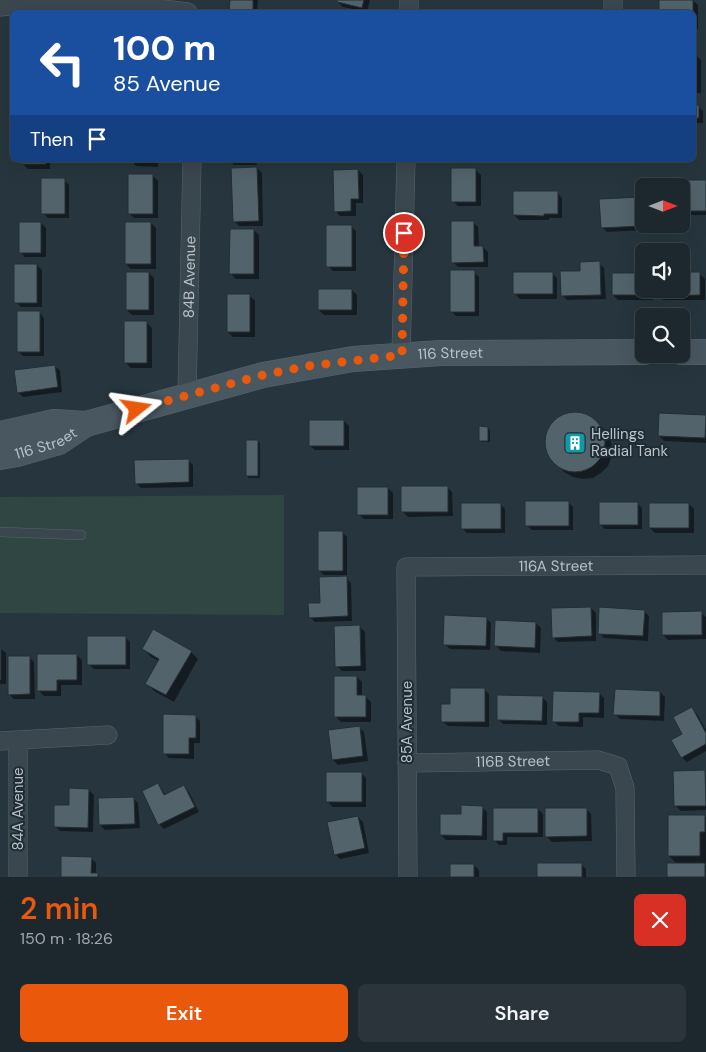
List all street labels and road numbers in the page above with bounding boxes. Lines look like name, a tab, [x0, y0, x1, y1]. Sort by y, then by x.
street label: 84B Avenue	[179, 236, 200, 318]
street label: 116 Street	[417, 343, 483, 365]
street label: 116 Street	[12, 423, 81, 464]
street label: 116A Street	[519, 556, 594, 576]
street label: 85A Avenue	[397, 681, 417, 763]
street label: 116B Street	[476, 751, 550, 772]
street label: 84A Avenue	[8, 767, 28, 851]

